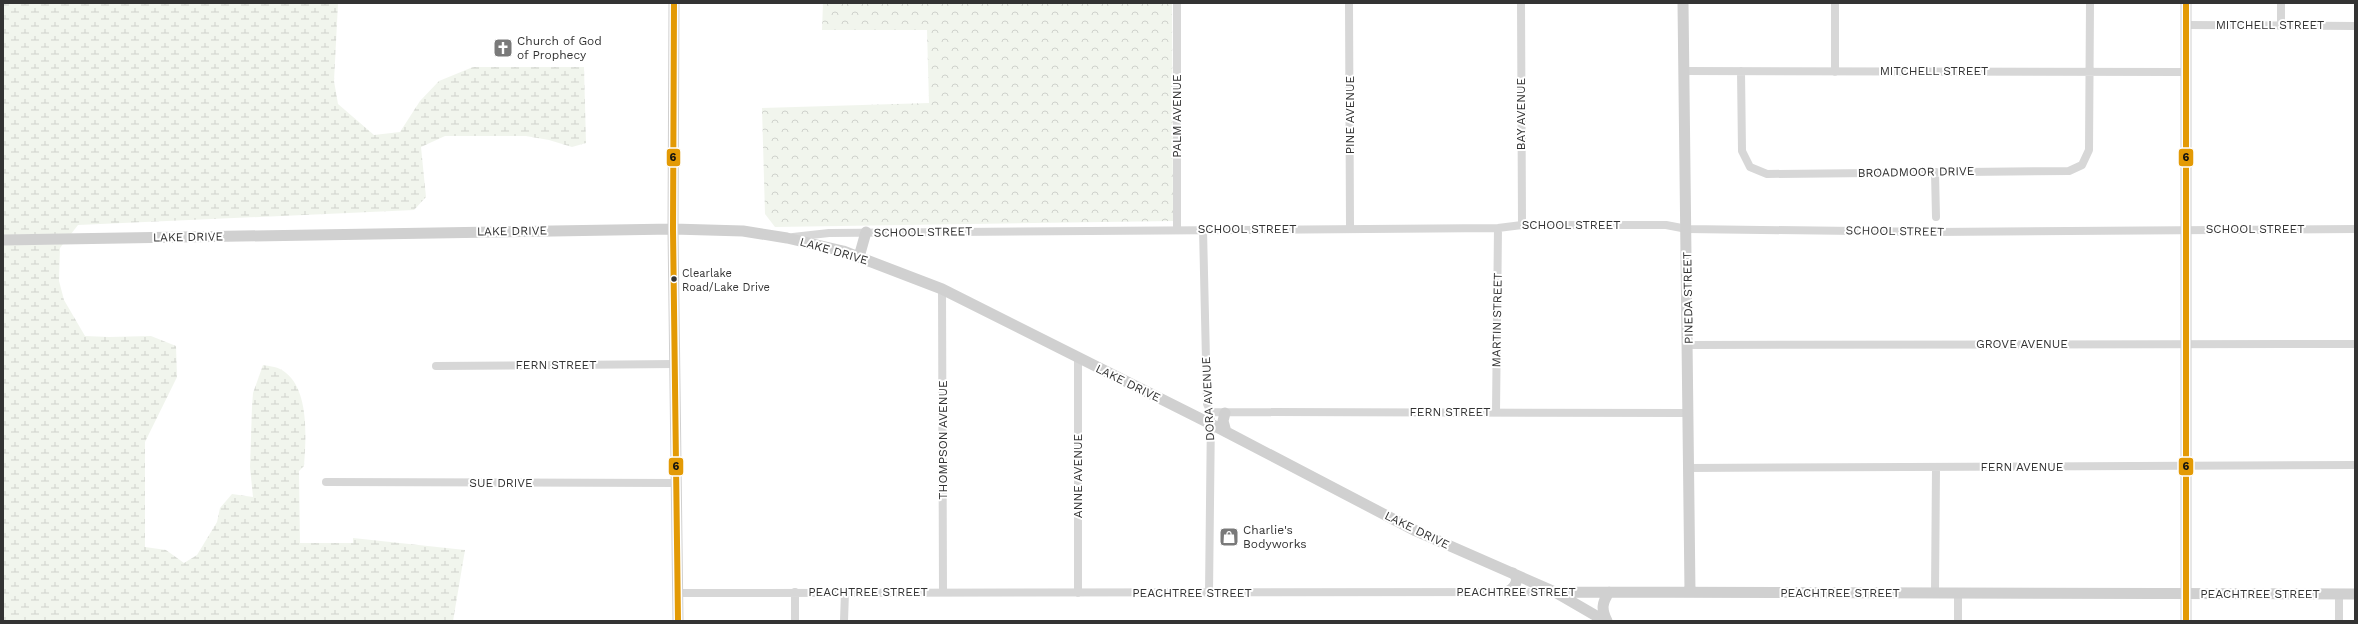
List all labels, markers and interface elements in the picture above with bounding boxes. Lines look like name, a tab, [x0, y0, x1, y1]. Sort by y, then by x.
street label: MITCHELL STREET	[2216, 18, 2324, 32]
place label: Church of God of Prophecy	[517, 34, 602, 62]
church icon: Church of God of Prophecy	[492, 37, 514, 59]
street label: MITCHELL STREET	[1880, 64, 1988, 78]
street label: PALM AVENUE	[1170, 74, 1184, 158]
street label: PINE AVENUE	[1343, 75, 1357, 154]
street label: BAY AVENUE	[1514, 77, 1528, 150]
line badge: 6	[666, 148, 681, 167]
line badge: 6	[2178, 148, 2194, 167]
text: 6	[670, 151, 677, 164]
text: 6	[2183, 151, 2190, 164]
street label: BROADMOOR DRIVE	[1857, 164, 1975, 180]
street label: SCHOOL STREET	[1522, 218, 1620, 232]
street label: SCHOOL STREET	[1198, 222, 1296, 236]
street label: SCHOOL STREET	[2206, 222, 2304, 236]
street label: LAKE DRIVE	[477, 223, 548, 239]
street label: SCHOOL STREET	[1846, 223, 1944, 239]
street label: SCHOOL STREET	[874, 224, 972, 240]
street label: LAKE DRIVE	[153, 229, 224, 245]
street label: LAKE DRIVE	[798, 235, 870, 268]
street label: PINEDA STREET	[1680, 252, 1696, 344]
place label: Clearlake Road/Lake Drive	[682, 267, 770, 294]
street label: MARTIN STREET	[1489, 273, 1505, 367]
marker: Clearlake Road/Lake Drive	[669, 274, 679, 284]
street label: GROVE AVENUE	[1976, 337, 2068, 351]
street label: DORA AVENUE	[1199, 356, 1217, 441]
street label: FERN STREET	[516, 358, 596, 372]
street label: LAKE DRIVE	[1093, 361, 1163, 405]
street label: THOMPSON AVENUE	[936, 380, 950, 500]
street label: FERN STREET	[1410, 405, 1490, 419]
street label: ANNE AVENUE	[1071, 433, 1085, 518]
line badge: 6	[668, 457, 684, 476]
line badge: 6	[2178, 457, 2194, 476]
text: 6	[673, 460, 680, 473]
street label: FERN AVENUE	[1981, 460, 2064, 474]
text: 6	[2183, 460, 2190, 473]
street label: SUE DRIVE	[469, 476, 533, 490]
street label: LAKE DRIVE	[1382, 508, 1452, 552]
place label: Charlie's Bodyworks	[1243, 523, 1307, 551]
shop icon: Charlie's Bodyworks	[1218, 526, 1240, 548]
street label: PEACHTREE STREET	[808, 585, 928, 599]
street label: PEACHTREE STREET	[1456, 585, 1576, 599]
street label: PEACHTREE STREET	[1132, 586, 1252, 600]
street label: PEACHTREE STREET	[1780, 586, 1900, 600]
street label: PEACHTREE STREET	[2200, 587, 2320, 601]

